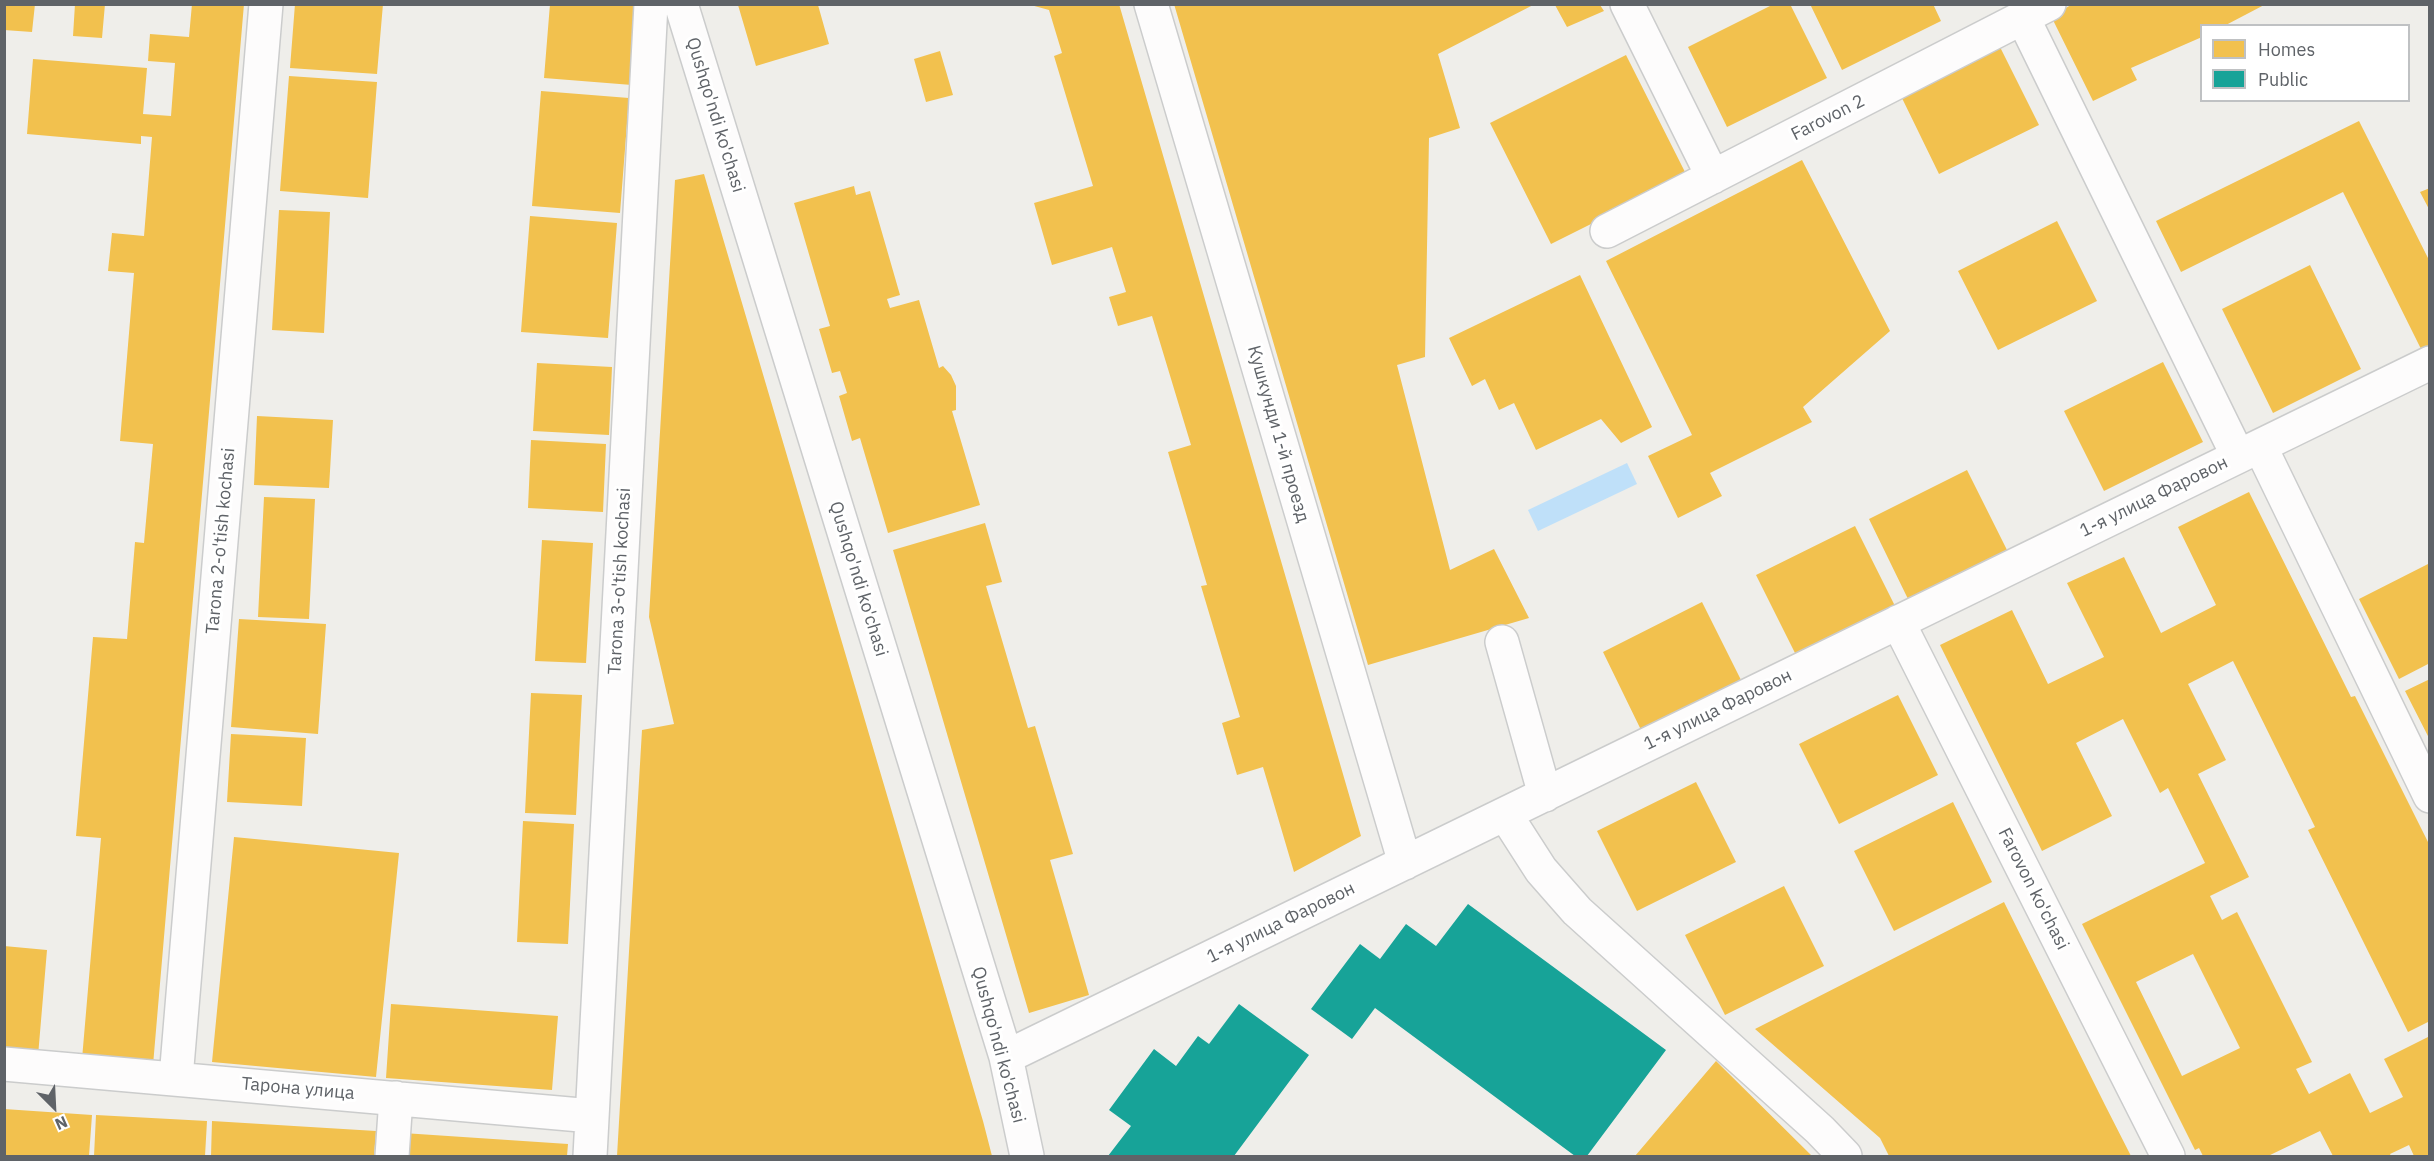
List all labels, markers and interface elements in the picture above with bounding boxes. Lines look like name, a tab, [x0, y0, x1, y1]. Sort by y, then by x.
legend	[2200, 24, 2410, 102]
street label: Qushqo'ndi ko'chasi	[681, 35, 749, 195]
text: Homes	[2258, 38, 2315, 61]
text: Public	[2258, 68, 2308, 91]
street label: Farovon 2	[1788, 90, 1868, 146]
street label: Кушкунди 1-й проезд	[1242, 343, 1314, 525]
street label: Tarona 2-o'tish kochasi	[202, 447, 240, 635]
street label: 1-я улица Фаровон	[2076, 452, 2232, 542]
street label: Tarona 3-o'tish kochasi	[604, 487, 636, 675]
street label: Qushqo'ndi ko'chasi	[824, 499, 892, 659]
street label: 1-я улица Фаровон	[1640, 665, 1796, 755]
street label: Farovon ko'chasi	[1993, 825, 2073, 953]
street label: 1-я улица Фаровон	[1203, 878, 1359, 968]
street label: Qushqo'ndi ko'chasi	[967, 964, 1029, 1126]
street label: Тарона улица	[241, 1073, 355, 1105]
north arrow	[24, 1077, 84, 1137]
text: N	[52, 1112, 71, 1135]

